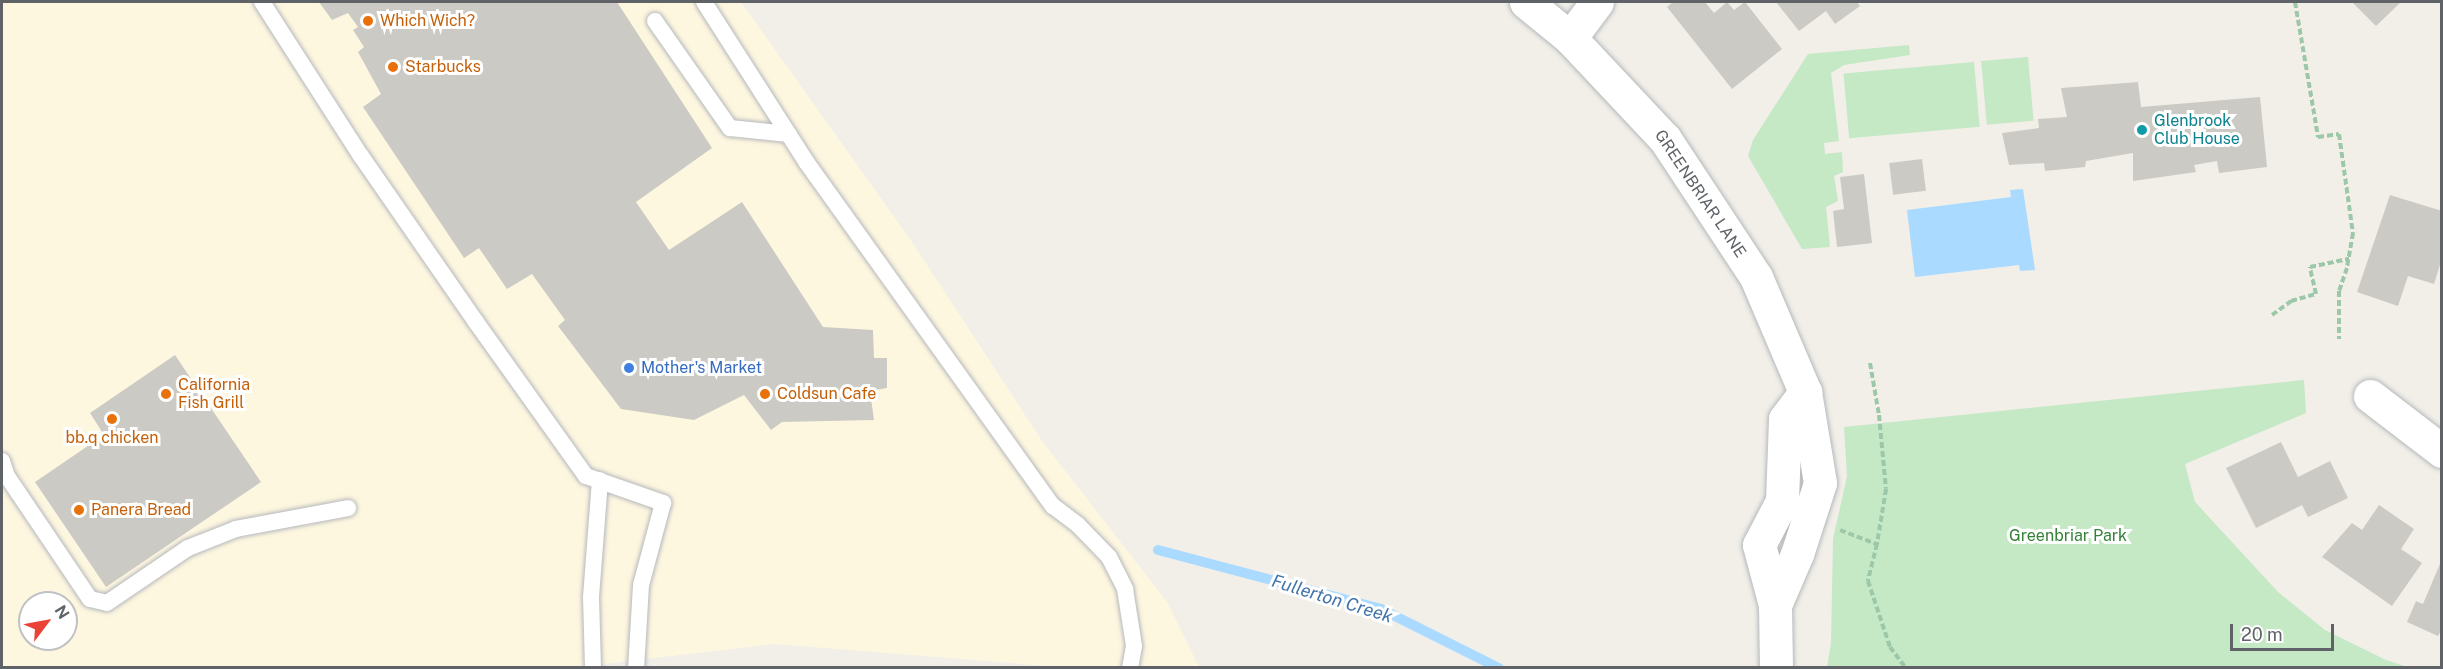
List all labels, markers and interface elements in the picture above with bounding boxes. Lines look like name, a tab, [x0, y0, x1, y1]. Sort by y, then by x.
place label: Which Wich?	[380, 11, 476, 31]
marker: Which Wich?	[361, 14, 375, 28]
place label: Starbucks	[405, 57, 481, 77]
marker: Starbucks	[386, 60, 400, 74]
place label: Glenbrook Club House	[2154, 111, 2240, 149]
marker: Glenbrook Club House	[2135, 123, 2149, 137]
street label: GREENBRIAR LANE	[1650, 127, 1750, 261]
place label: Mother's Market	[641, 358, 762, 378]
marker: Mother's Market	[622, 361, 636, 375]
place label: California Fish Grill	[178, 375, 250, 413]
place label: Coldsun Cafe	[777, 384, 876, 404]
marker: California Fish Grill	[159, 387, 173, 401]
marker: Coldsun Cafe	[758, 387, 772, 401]
marker: bb.q chicken	[105, 412, 119, 426]
place label: bb.q chicken	[65, 428, 159, 448]
place label: Panera Bread	[91, 500, 191, 520]
marker: Panera Bread	[72, 503, 86, 517]
park label: Greenbriar Park	[2009, 526, 2127, 546]
water label: Fullerton Creek	[1269, 570, 1395, 628]
north arrow	[18, 591, 78, 651]
text: N	[51, 602, 73, 623]
scale bar	[2233, 612, 2336, 650]
text: 20 m	[2241, 624, 2283, 645]

